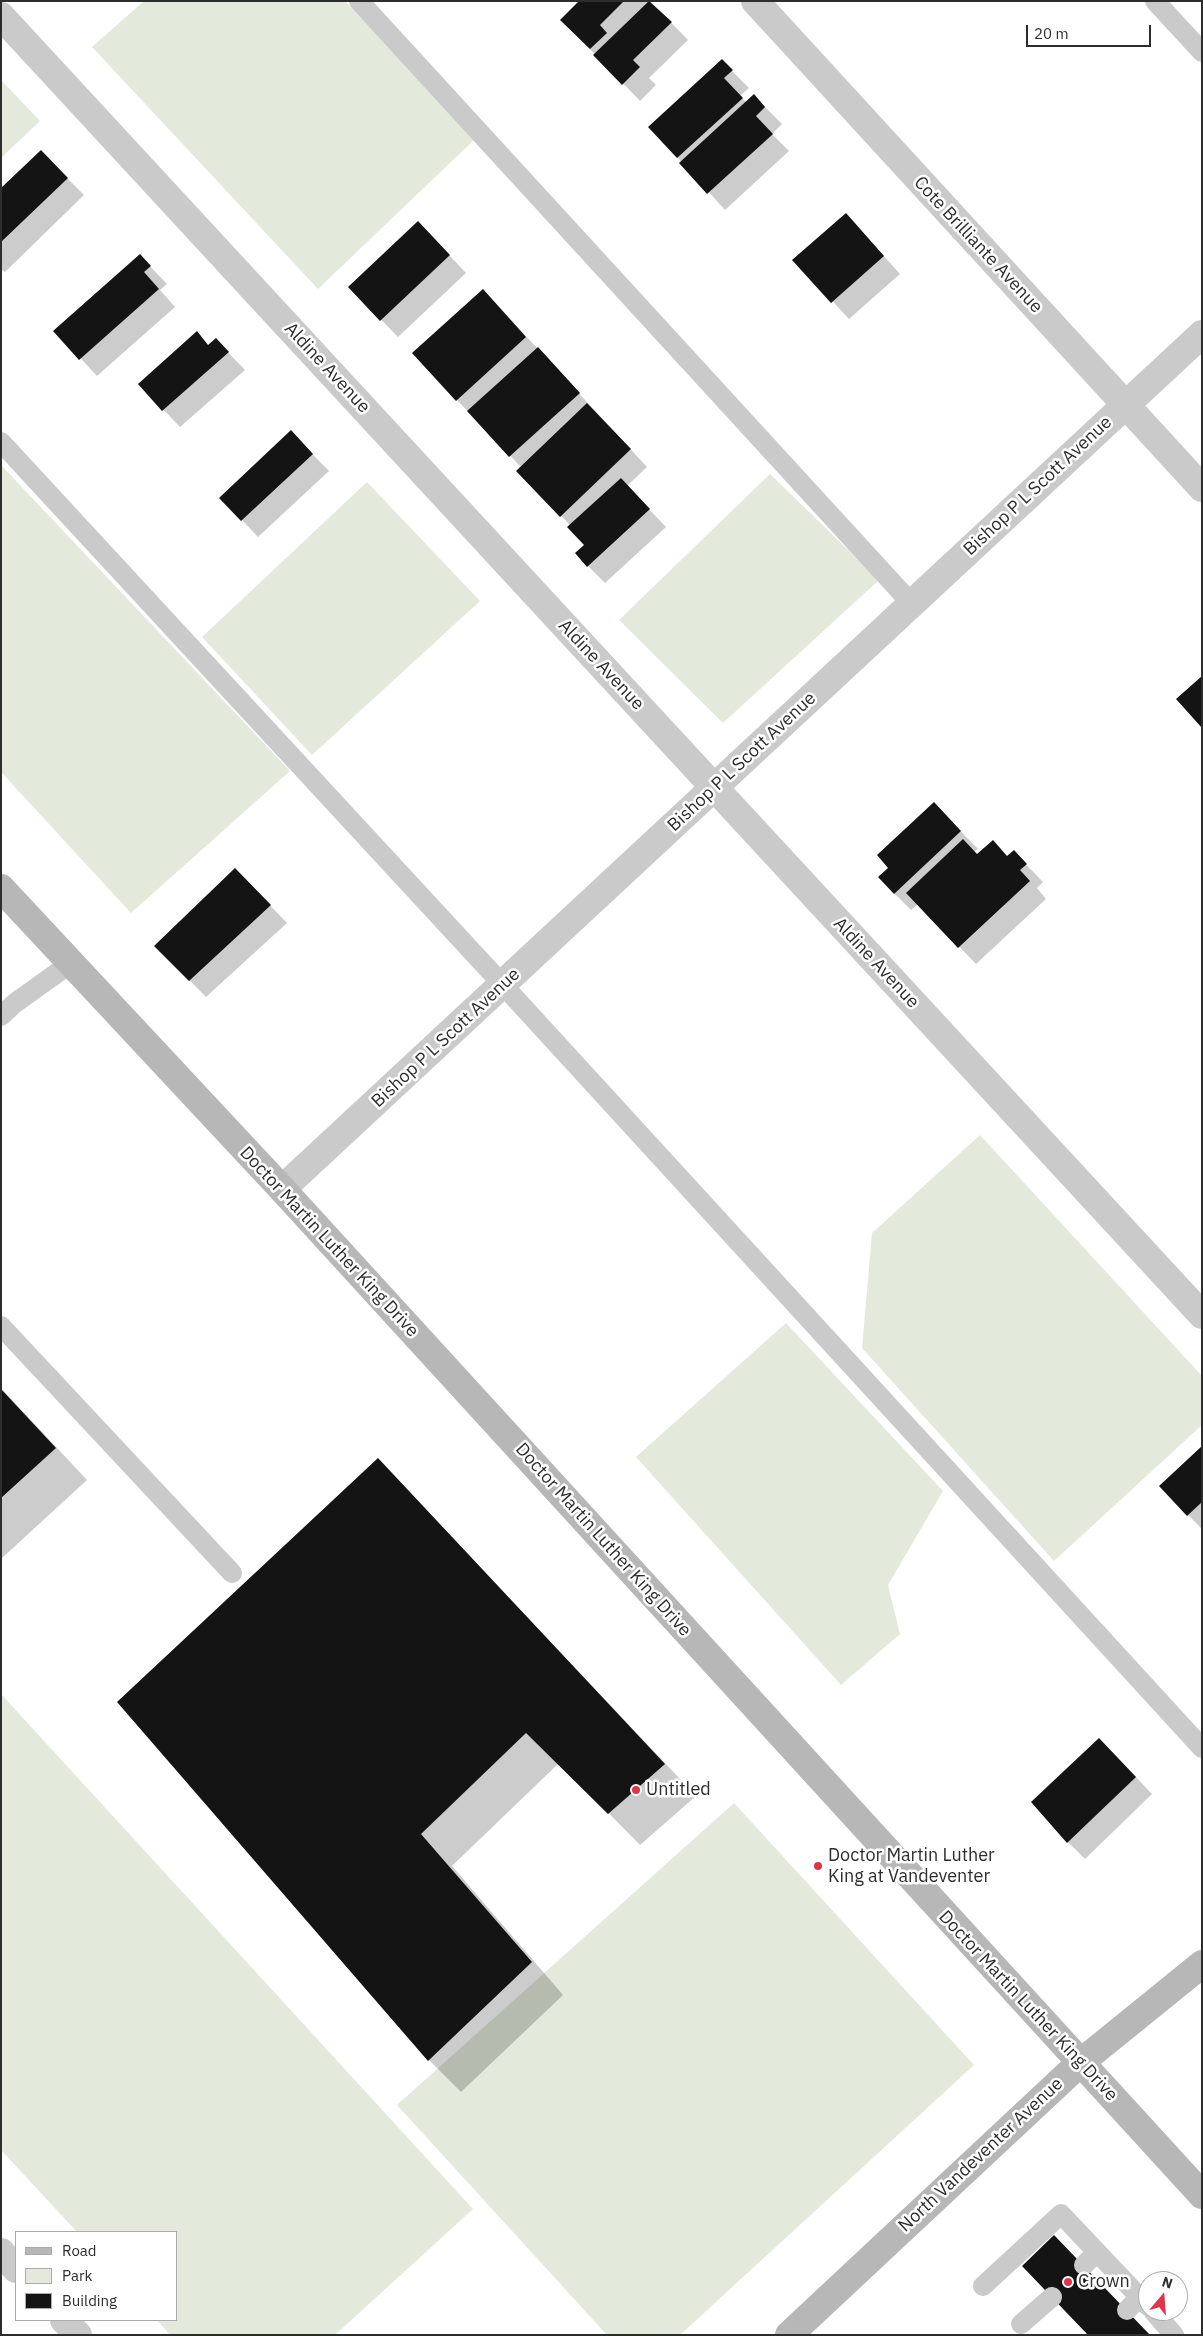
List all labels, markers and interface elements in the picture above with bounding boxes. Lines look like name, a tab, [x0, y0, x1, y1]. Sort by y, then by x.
scale bar	[1028, 15, 1153, 47]
text: 20 m	[1034, 24, 1069, 43]
street label: Cote Brilliante Avenue	[909, 172, 1047, 318]
street label: Aldine Avenue	[280, 318, 374, 418]
street label: Bishop P L Scott Avenue	[959, 412, 1117, 560]
street label: Aldine Avenue	[554, 615, 648, 715]
street label: Bishop P L Scott Avenue	[663, 688, 821, 836]
street label: Aldine Avenue	[829, 913, 923, 1013]
street label: Bishop P L Scott Avenue	[367, 964, 525, 1112]
street label: Doctor Martin Luther King Drive	[235, 1142, 423, 1342]
street label: Doctor Martin Luther King Drive	[510, 1439, 696, 1641]
place label: Untitled	[646, 1779, 711, 1801]
marker: Untitled	[630, 1784, 642, 1796]
place label: Doctor Martin Luther King at Vandeventer	[828, 1845, 995, 1888]
marker: Doctor Martin Luther King at Vandeventer	[812, 1860, 824, 1872]
street label: Doctor Martin Luther King Drive	[934, 1906, 1122, 2106]
street label: North Vandeventer Avenue	[894, 2073, 1068, 2237]
legend	[15, 2231, 178, 2321]
text: Road	[62, 2241, 97, 2260]
text: Park	[62, 2266, 92, 2285]
place label: Crown	[1078, 2271, 1130, 2293]
north arrow	[1138, 2271, 1188, 2321]
text: N	[1160, 2273, 1175, 2293]
marker: Crown	[1062, 2276, 1074, 2288]
text: Building	[62, 2291, 117, 2310]

